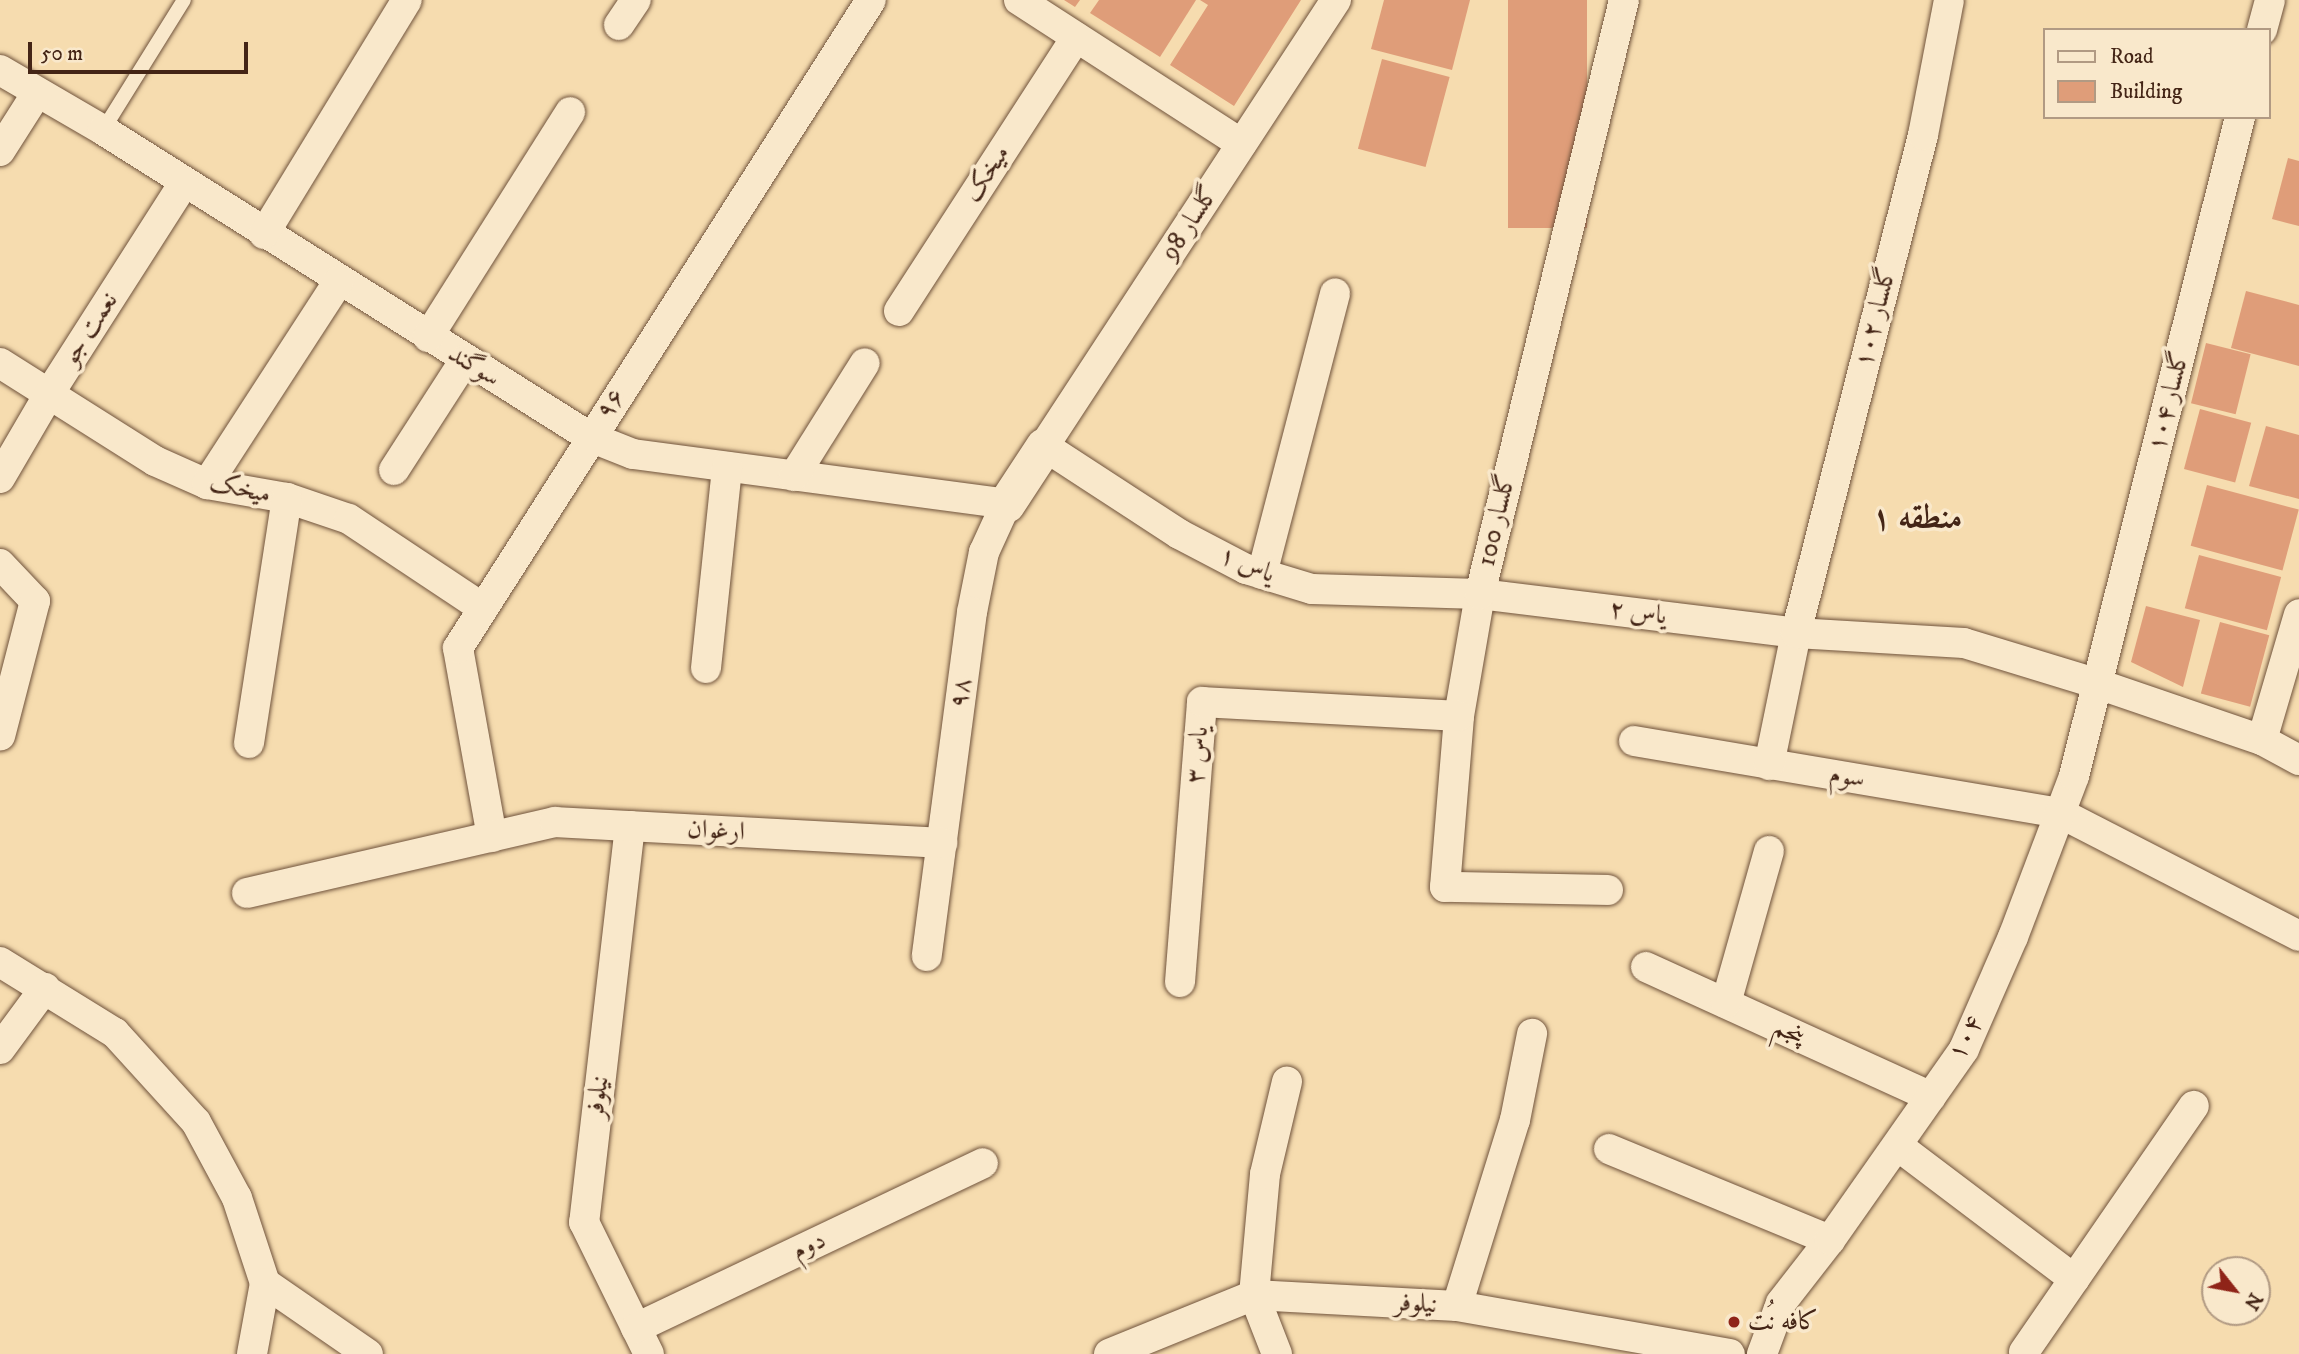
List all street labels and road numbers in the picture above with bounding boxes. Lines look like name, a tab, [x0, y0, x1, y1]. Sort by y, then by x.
street label: میخک	[957, 140, 1017, 208]
street label: گلسار 98	[1154, 180, 1226, 266]
street label: گلسار ۱۰۲	[1848, 263, 1904, 371]
street label: نعمت جو	[55, 287, 125, 371]
street label: سوگند	[442, 338, 506, 394]
street label: گلسار ۱۰۴	[2141, 347, 2197, 455]
street label: ۹۶	[590, 383, 632, 425]
street label: میخک	[207, 467, 273, 511]
street label: گلسار 100	[1471, 471, 1523, 569]
street label: یاس ۱	[1215, 540, 1279, 590]
street label: یاس ۲	[1608, 594, 1668, 632]
street label: ۹۸	[943, 676, 979, 710]
street label: یاس ۳	[1180, 725, 1216, 785]
street label: سوم	[1827, 759, 1867, 795]
street label: ارغوان	[686, 814, 746, 848]
street label: پنجم	[1768, 1011, 1810, 1053]
street label: ۱۰۴	[1942, 1011, 1990, 1065]
street label: نیلوفر	[580, 1074, 616, 1120]
street label: دوم	[787, 1225, 831, 1267]
street label: نیلوفر	[1394, 1287, 1438, 1321]

